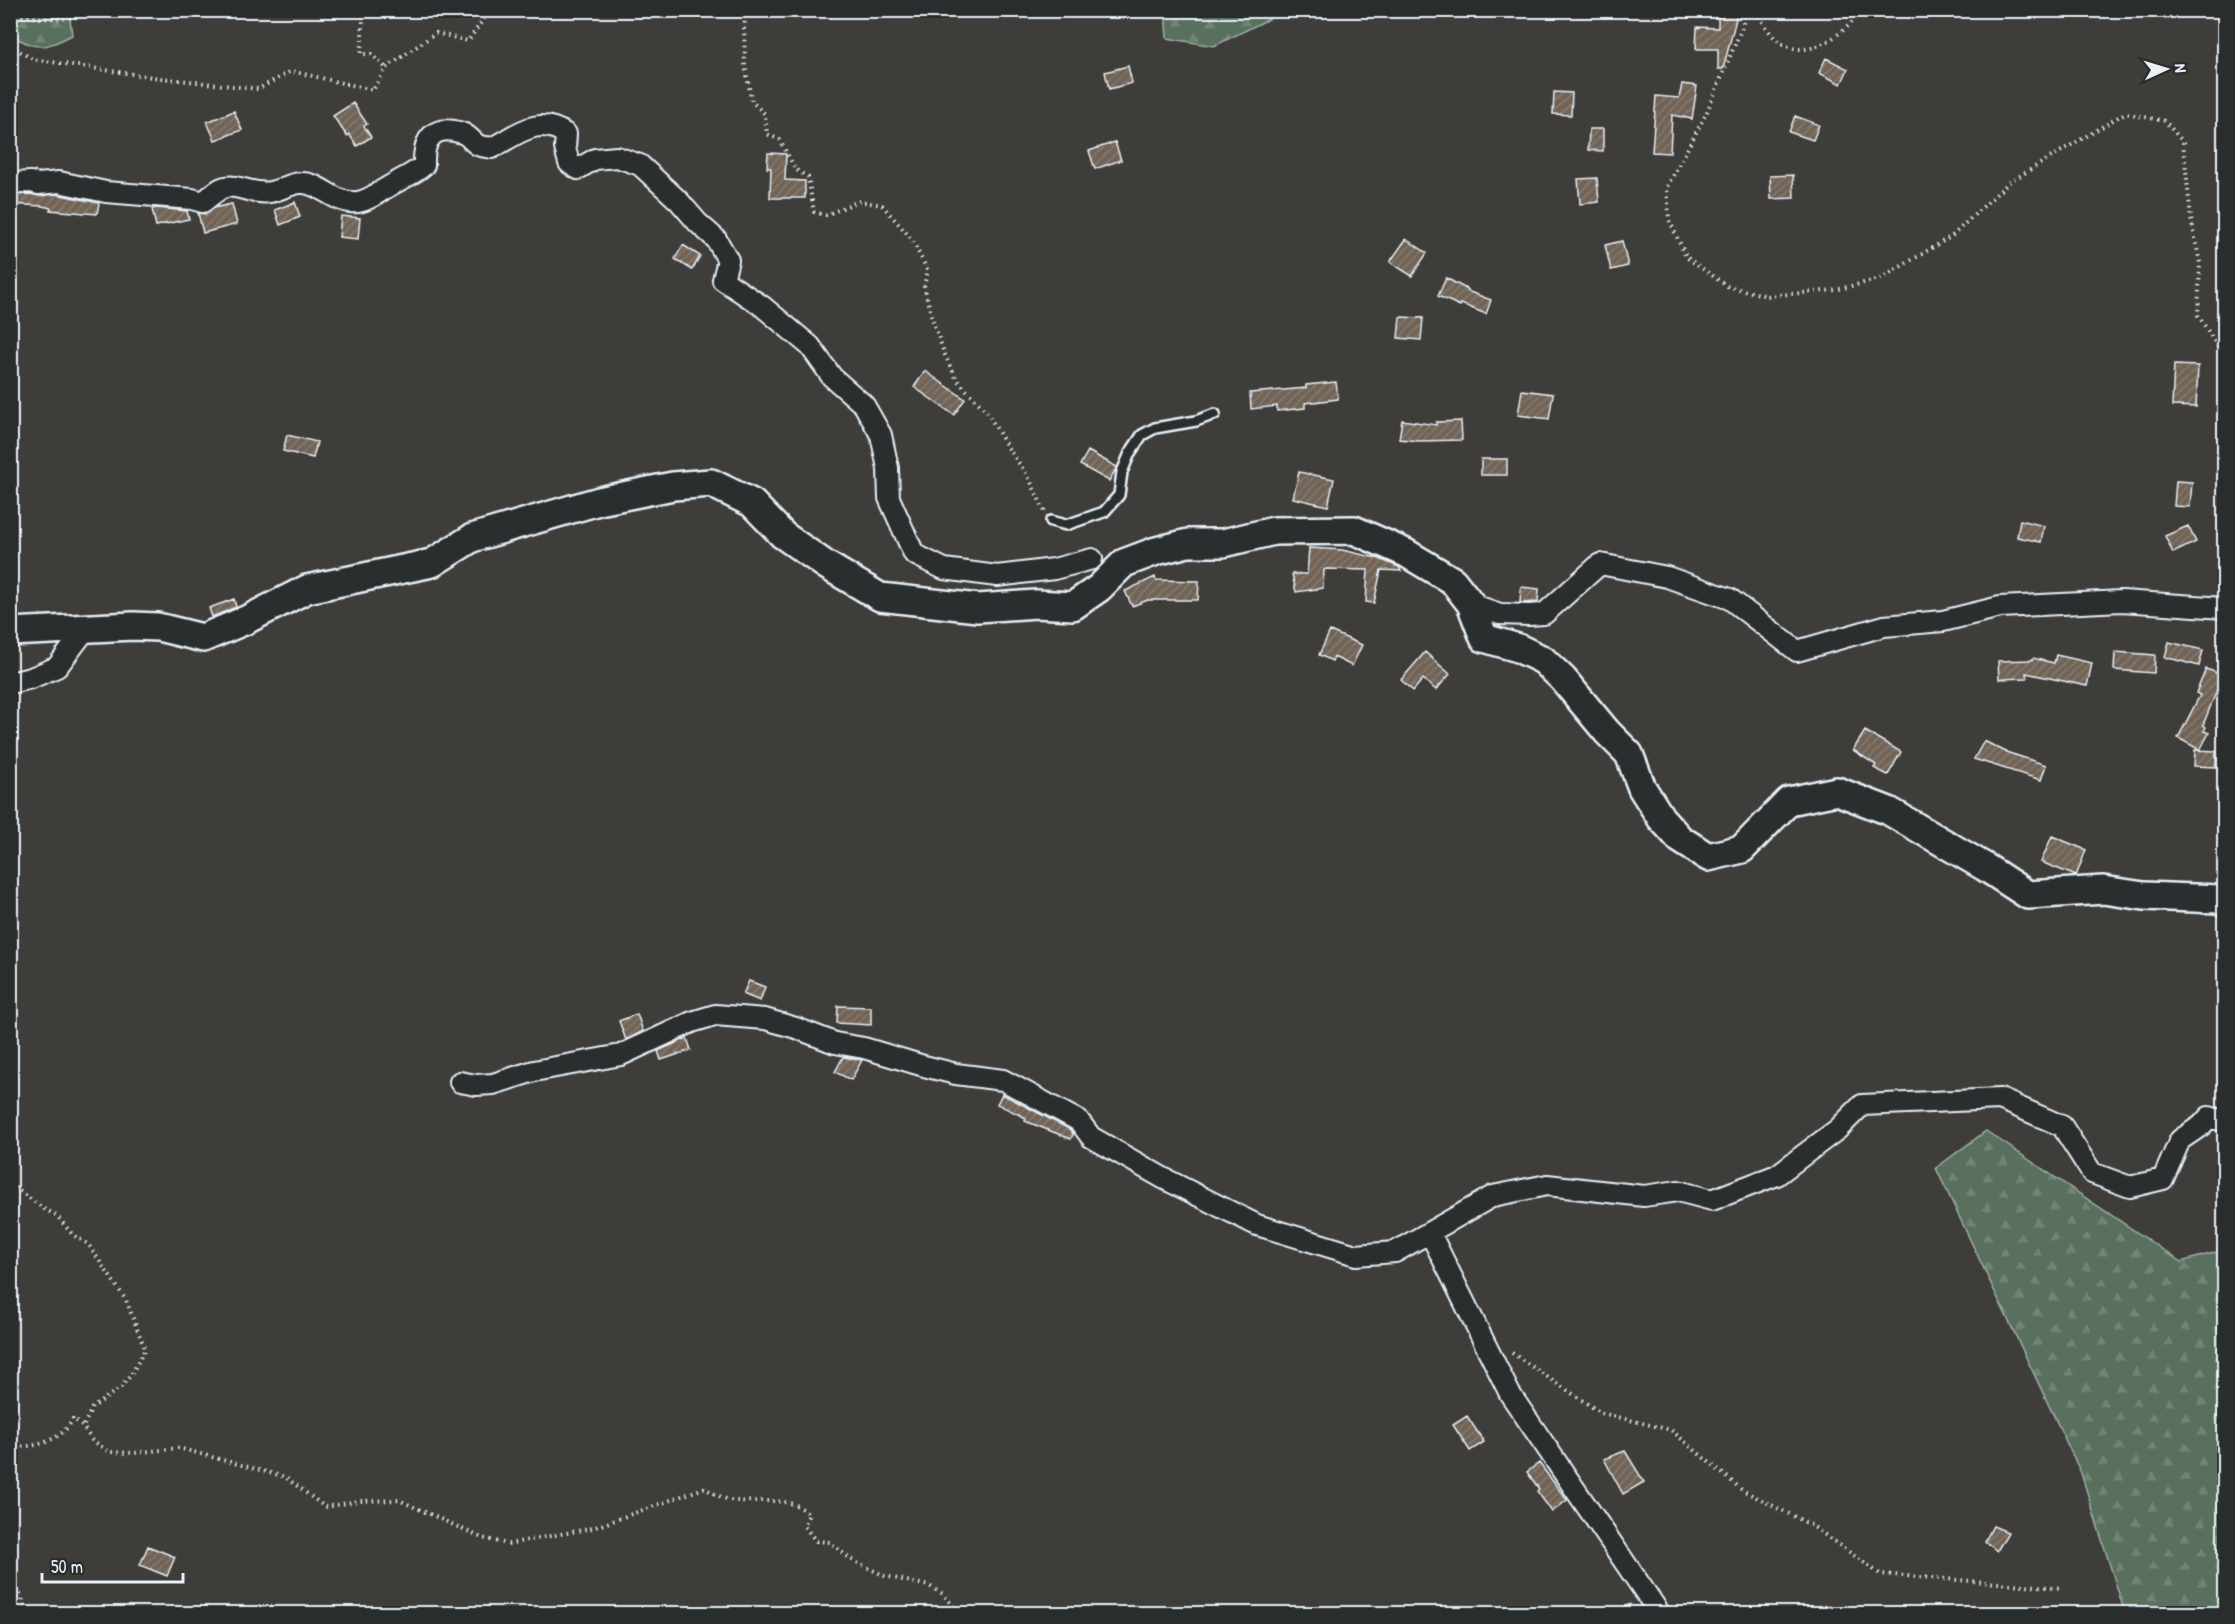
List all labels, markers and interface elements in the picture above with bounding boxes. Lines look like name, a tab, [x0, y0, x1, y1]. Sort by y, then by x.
north arrow	[2136, 39, 2196, 99]
text: N	[2170, 63, 2192, 73]
scale bar	[42, 1546, 183, 1584]
text: 50 m	[51, 1554, 83, 1579]

